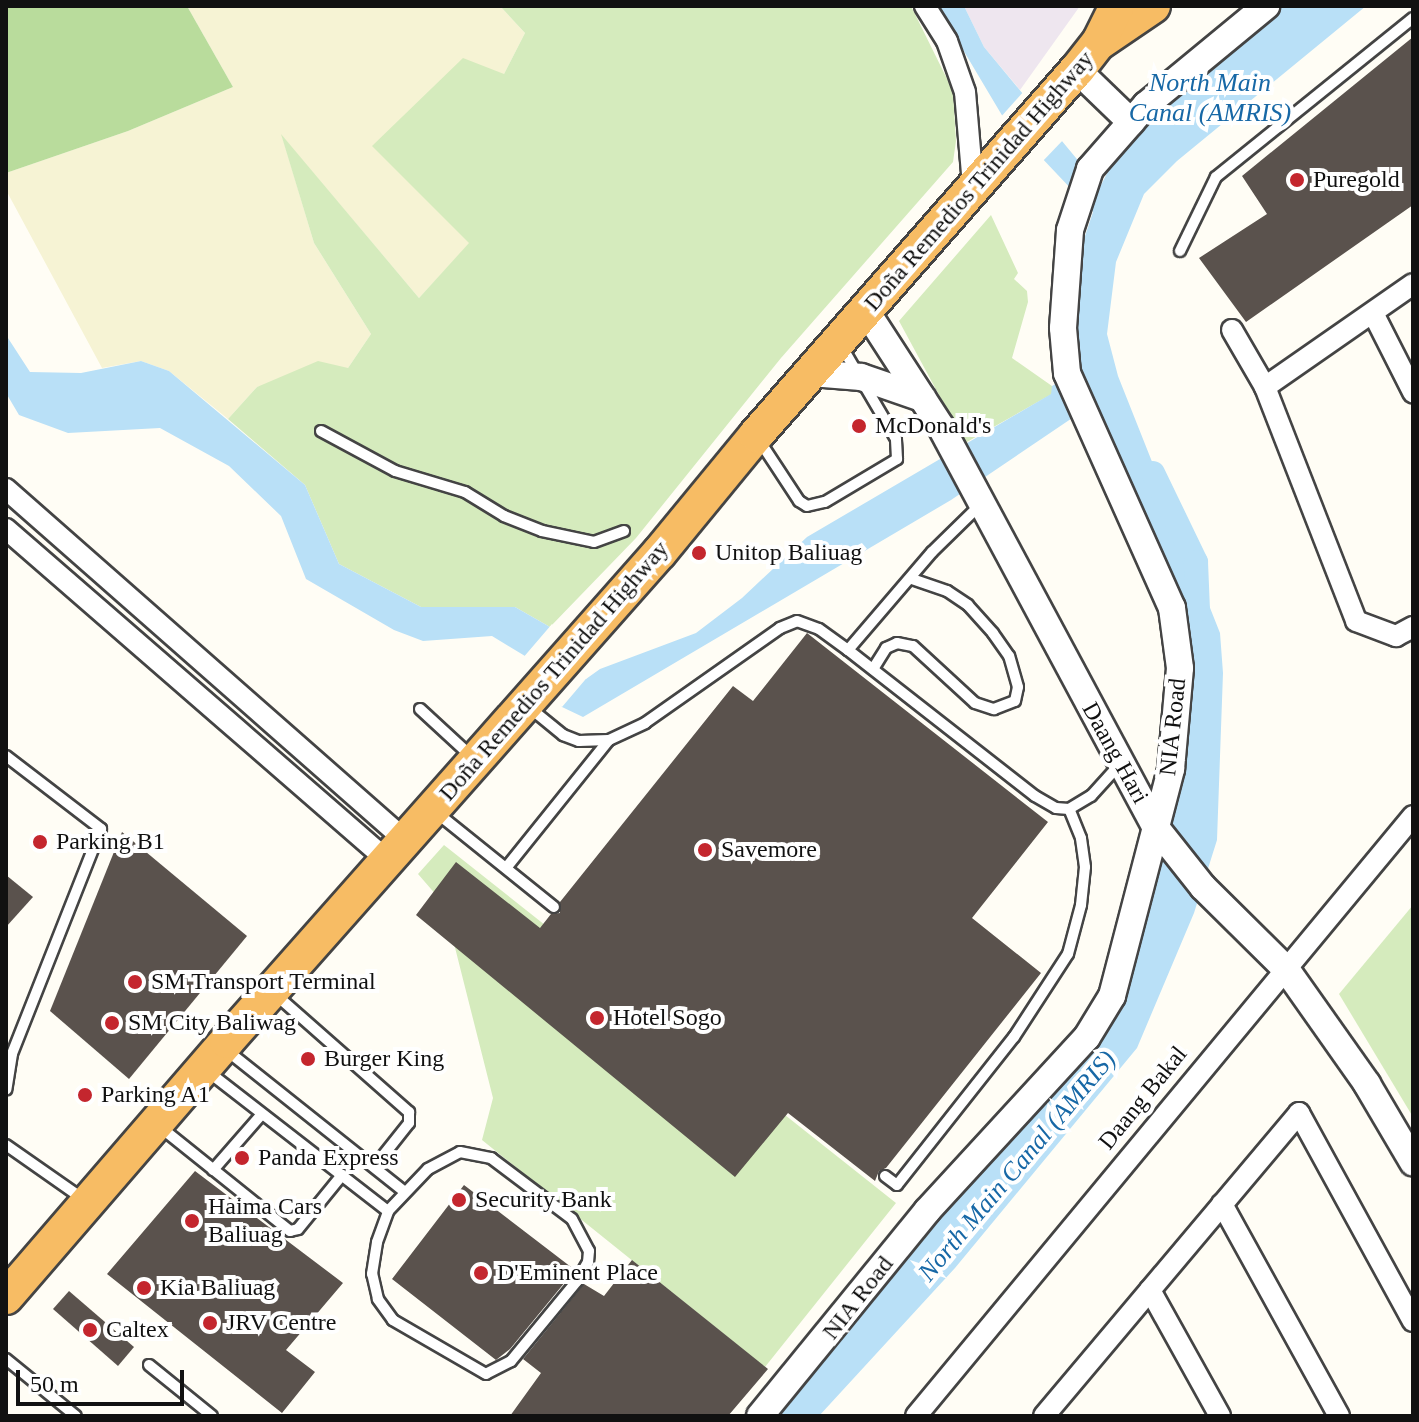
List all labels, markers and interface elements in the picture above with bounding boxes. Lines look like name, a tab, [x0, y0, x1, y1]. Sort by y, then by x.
street label: Doña Remedios Trinidad Highway	[858, 45, 1100, 317]
water label: North Main Canal (AMRIS)	[1129, 67, 1291, 128]
place label: Puregold	[1313, 166, 1400, 194]
marker: Puregold	[1288, 171, 1306, 189]
place label: McDonald's	[875, 412, 991, 440]
marker: McDonald's	[850, 417, 868, 435]
street label: Doña Remedios Trinidad Highway	[433, 535, 675, 807]
place label: Unitop Baliuag	[715, 539, 862, 567]
marker: Unitop Baliuag	[690, 544, 708, 562]
street label: NIA Road	[1153, 676, 1193, 778]
street label: Daang Hari	[1075, 697, 1155, 809]
place label: Parking B1	[56, 828, 165, 856]
marker: Parking B1	[31, 833, 49, 851]
place label: Savemore	[721, 836, 817, 864]
marker: Savemore	[696, 841, 714, 859]
place label: SM Transport Terminal	[151, 968, 376, 996]
marker: SM Transport Terminal	[126, 973, 144, 991]
place label: Hotel Sogo	[613, 1004, 722, 1032]
place label: SM City Baliwag	[128, 1009, 296, 1037]
marker: Hotel Sogo	[588, 1009, 606, 1027]
marker: SM City Baliwag	[103, 1014, 121, 1032]
street label: Daang Bakal	[1093, 1041, 1193, 1155]
place label: Burger King	[324, 1045, 444, 1073]
water label: North Main Canal (AMRIS)	[912, 1045, 1122, 1287]
marker: Burger King	[299, 1050, 317, 1068]
place label: Parking A1	[101, 1081, 211, 1109]
marker: Parking A1	[76, 1086, 94, 1104]
place label: Panda Express	[258, 1144, 399, 1172]
marker: Panda Express	[233, 1149, 251, 1167]
place label: Security Bank	[475, 1186, 612, 1214]
marker: Security Bank	[450, 1191, 468, 1209]
place label: Haima Cars Baliuag	[208, 1193, 322, 1249]
marker: Haima Cars Baliuag	[183, 1212, 201, 1230]
street label: NIA Road	[816, 1250, 900, 1346]
place label: D'Eminent Place	[497, 1259, 658, 1287]
marker: D'Eminent Place	[472, 1264, 490, 1282]
place label: Kia Baliuag	[160, 1274, 275, 1302]
marker: Kia Baliuag	[135, 1279, 153, 1297]
place label: JRV Centre	[226, 1309, 337, 1337]
marker: JRV Centre	[201, 1314, 219, 1332]
place label: Caltex	[106, 1316, 169, 1344]
marker: Caltex	[81, 1321, 99, 1339]
scale bar	[20, 1354, 188, 1404]
text: 50 m	[30, 1371, 79, 1397]

